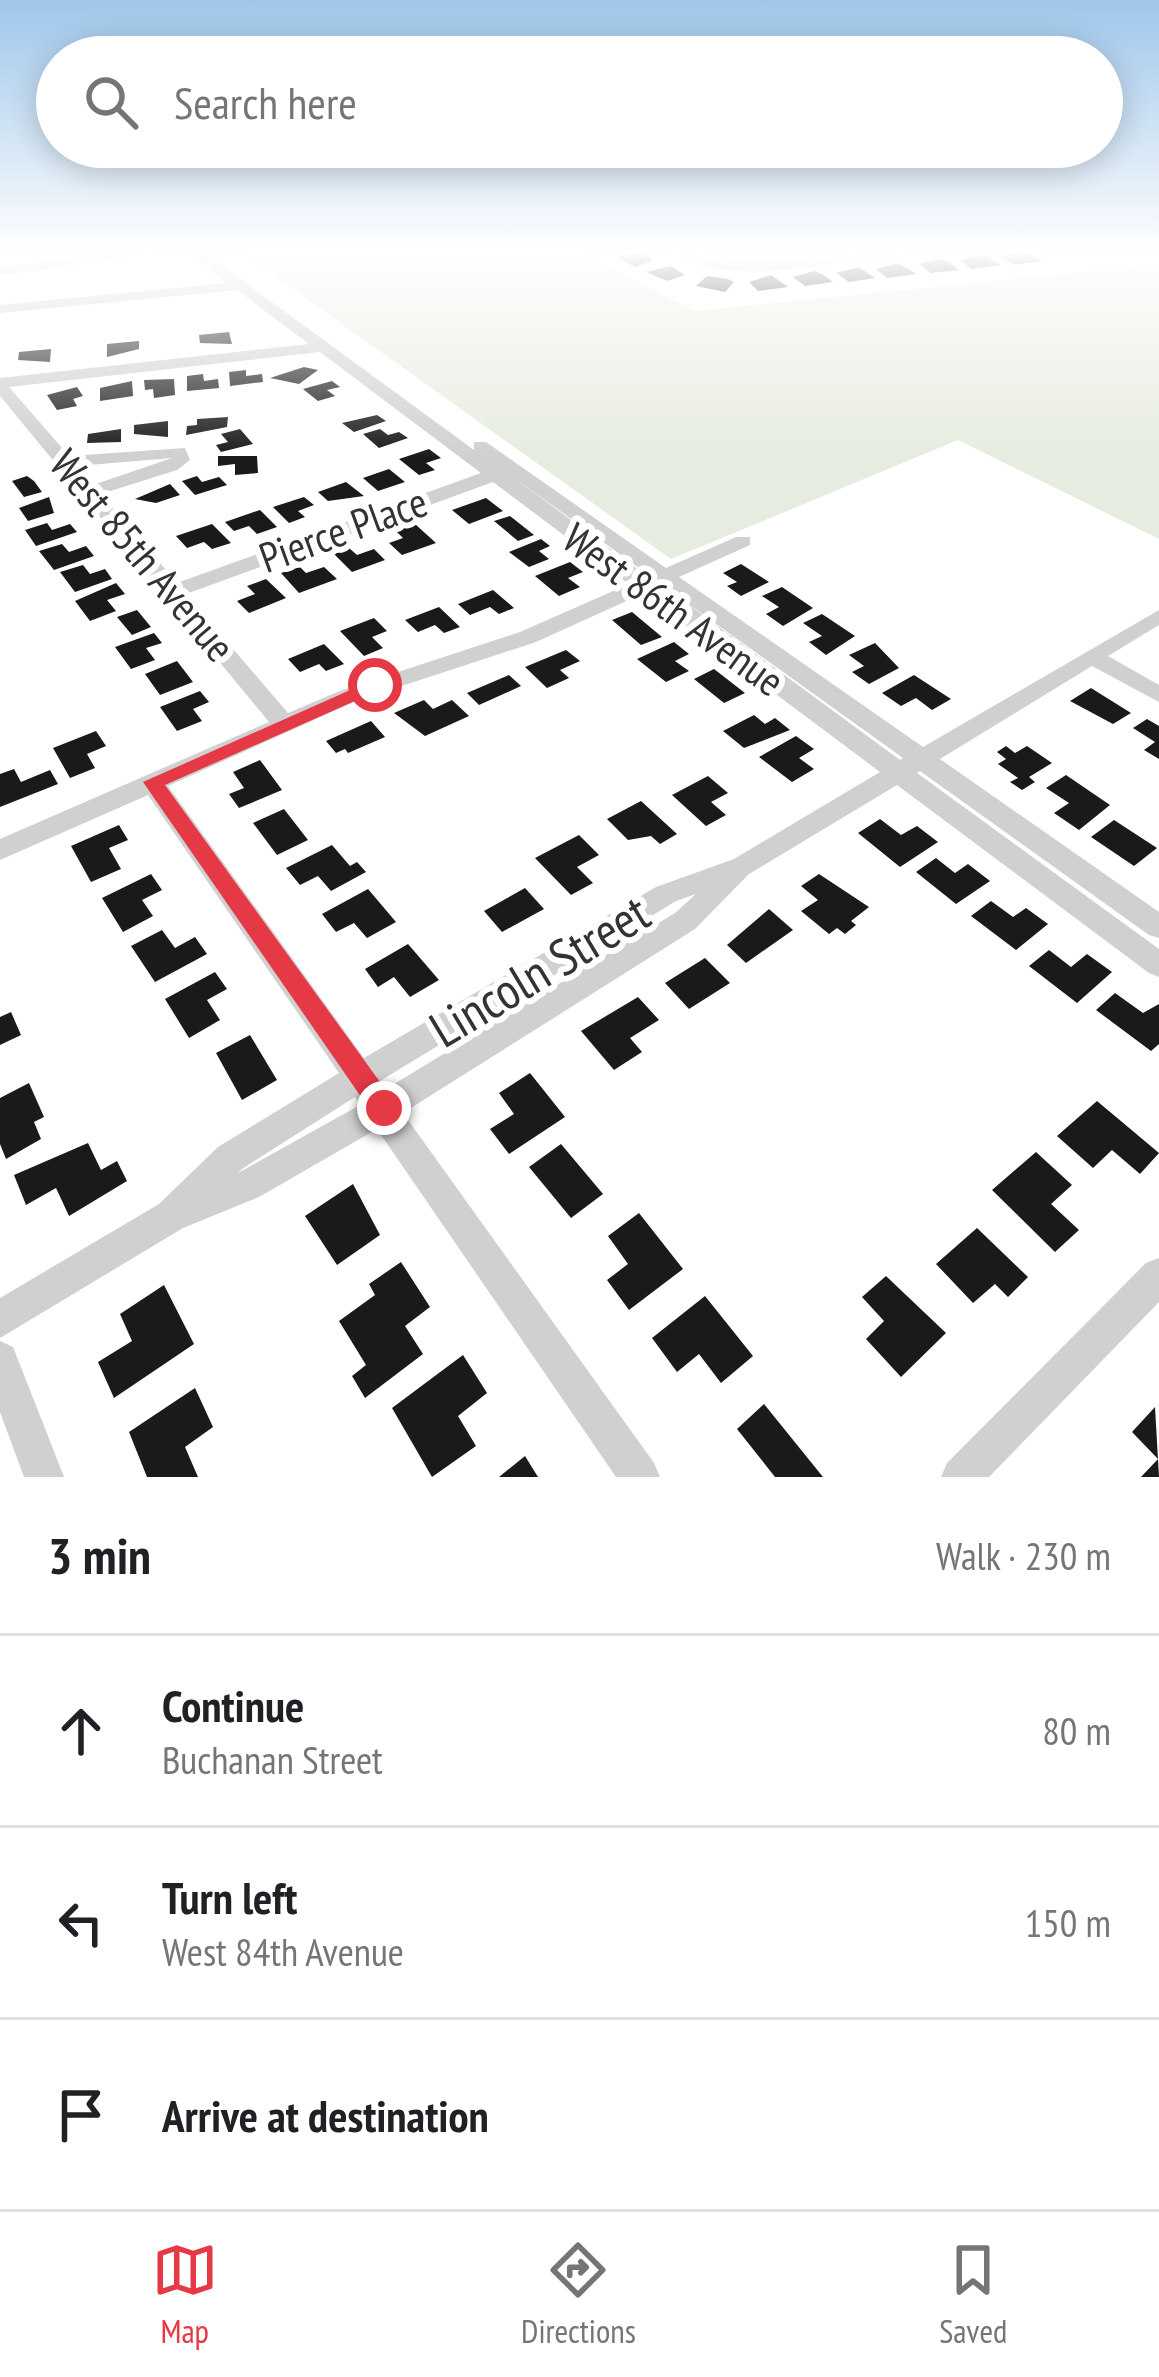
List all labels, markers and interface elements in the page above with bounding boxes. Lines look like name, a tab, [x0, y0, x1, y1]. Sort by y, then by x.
search box	[36, 36, 1123, 168]
icon: search	[78, 69, 144, 135]
text: Search here	[174, 73, 357, 131]
street label: West 85th Avenue	[38, 438, 248, 672]
street label: Pierce Place	[252, 473, 434, 585]
street label: West 86th Avenue	[552, 510, 796, 708]
route start	[348, 658, 402, 712]
street label: Lincoln Street	[417, 879, 661, 1061]
route end	[357, 1081, 411, 1135]
text: 3 min	[48, 1522, 151, 1588]
text: Walk · 230 m	[936, 1530, 1111, 1581]
text: Continue	[162, 1676, 304, 1734]
icon: ahead	[48, 1698, 114, 1764]
text: 80 m	[1042, 1705, 1111, 1756]
text: Buchanan Street	[162, 1734, 383, 1785]
text: Turn left	[162, 1868, 297, 1926]
icon: left	[48, 1890, 114, 1956]
text: 150 m	[1025, 1897, 1111, 1948]
text: West 84th Avenue	[162, 1926, 404, 1977]
icon: arrive	[48, 2082, 114, 2148]
text: Arrive at destination	[162, 2086, 489, 2144]
tab: Map	[152, 2237, 218, 2352]
tab: Directions	[521, 2237, 636, 2352]
tab: Saved	[939, 2237, 1007, 2352]

